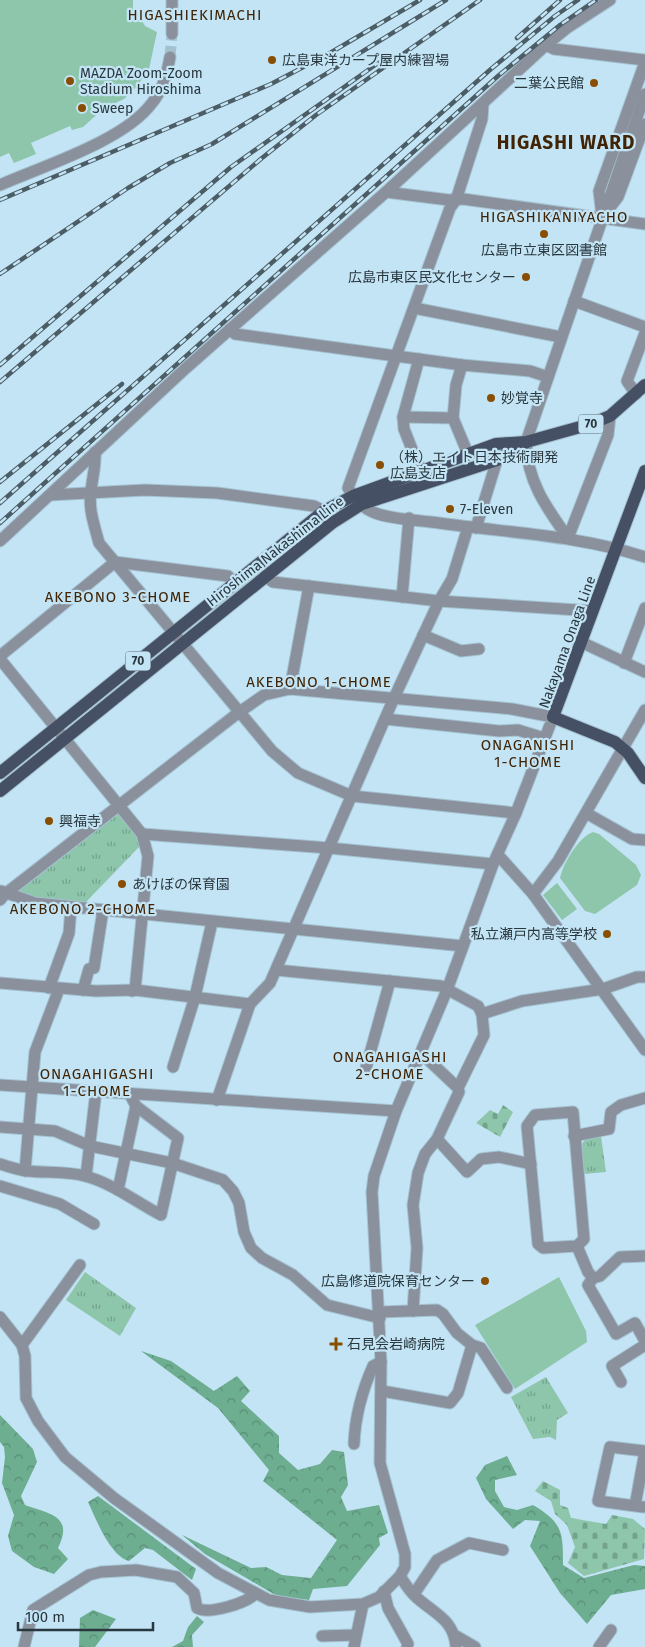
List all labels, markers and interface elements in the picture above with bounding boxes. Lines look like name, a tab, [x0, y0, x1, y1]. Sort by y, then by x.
district label: HIGASHIEKIMACHI	[128, 6, 262, 24]
place label: 広島東洋カープ屋内練習場	[282, 52, 449, 69]
marker: 広島東洋カープ屋内練習場	[266, 54, 278, 66]
place label: MAZDA Zoom-Zoom Stadium Hiroshima	[80, 65, 203, 98]
marker: MAZDA Zoom-Zoom Stadium Hiroshima	[64, 75, 76, 87]
place label: 二葉公民館	[514, 75, 584, 92]
marker: 二葉公民館	[588, 77, 600, 89]
place label: Sweep	[92, 100, 133, 117]
marker: Sweep	[76, 102, 88, 114]
district label: HIGASHI WARD	[497, 131, 635, 154]
district label: HIGASHIKANIYACHO	[480, 208, 628, 226]
marker: 広島市立東区図書館	[538, 228, 550, 240]
place label: 広島市立東区図書館	[481, 242, 607, 259]
place label: 広島市東区民文化センター	[348, 269, 516, 286]
marker: 広島市東区民文化センター	[520, 271, 532, 283]
place label: 妙覚寺	[501, 390, 543, 407]
marker: 妙覚寺	[485, 392, 497, 404]
road number: 70	[578, 414, 604, 434]
place label: （株）エイト日本技術開発 広島支店	[390, 449, 558, 482]
marker: （株）エイト日本技術開発 広島支店	[374, 459, 386, 471]
street label: Hiroshima Nakashima Line	[203, 493, 347, 610]
place label: 7-Eleven	[460, 501, 514, 518]
marker: 7-Eleven	[444, 503, 456, 515]
street label: Nakayama Onaga Line	[536, 574, 599, 711]
district label: AKEBONO 3-CHOME	[45, 588, 191, 606]
road number: 70	[126, 651, 150, 670]
district label: AKEBONO 1-CHOME	[246, 673, 392, 691]
district label: ONAGANISHI 1-CHOME	[481, 736, 575, 771]
place label: 興福寺	[59, 813, 101, 830]
marker: 興福寺	[43, 815, 55, 827]
place label: あけぼの保育園	[132, 876, 230, 893]
marker: あけぼの保育園	[116, 878, 128, 890]
district label: AKEBONO 2-CHOME	[10, 900, 156, 918]
place label: 私立瀬戸内高等学校	[471, 926, 597, 943]
marker: 私立瀬戸内高等学校	[601, 928, 613, 940]
district label: ONAGAHIGASHI 2-CHOME	[333, 1048, 447, 1083]
district label: ONAGAHIGASHI 1-CHOME	[40, 1065, 154, 1100]
place label: 広島修道院保育センター	[321, 1273, 475, 1290]
marker: 広島修道院保育センター	[479, 1275, 491, 1287]
place label: 石見会岩崎病院	[347, 1336, 445, 1353]
marker: 石見会岩崎病院	[329, 1337, 343, 1351]
scale bar	[18, 1600, 152, 1632]
text: 100 m	[25, 1608, 65, 1626]

